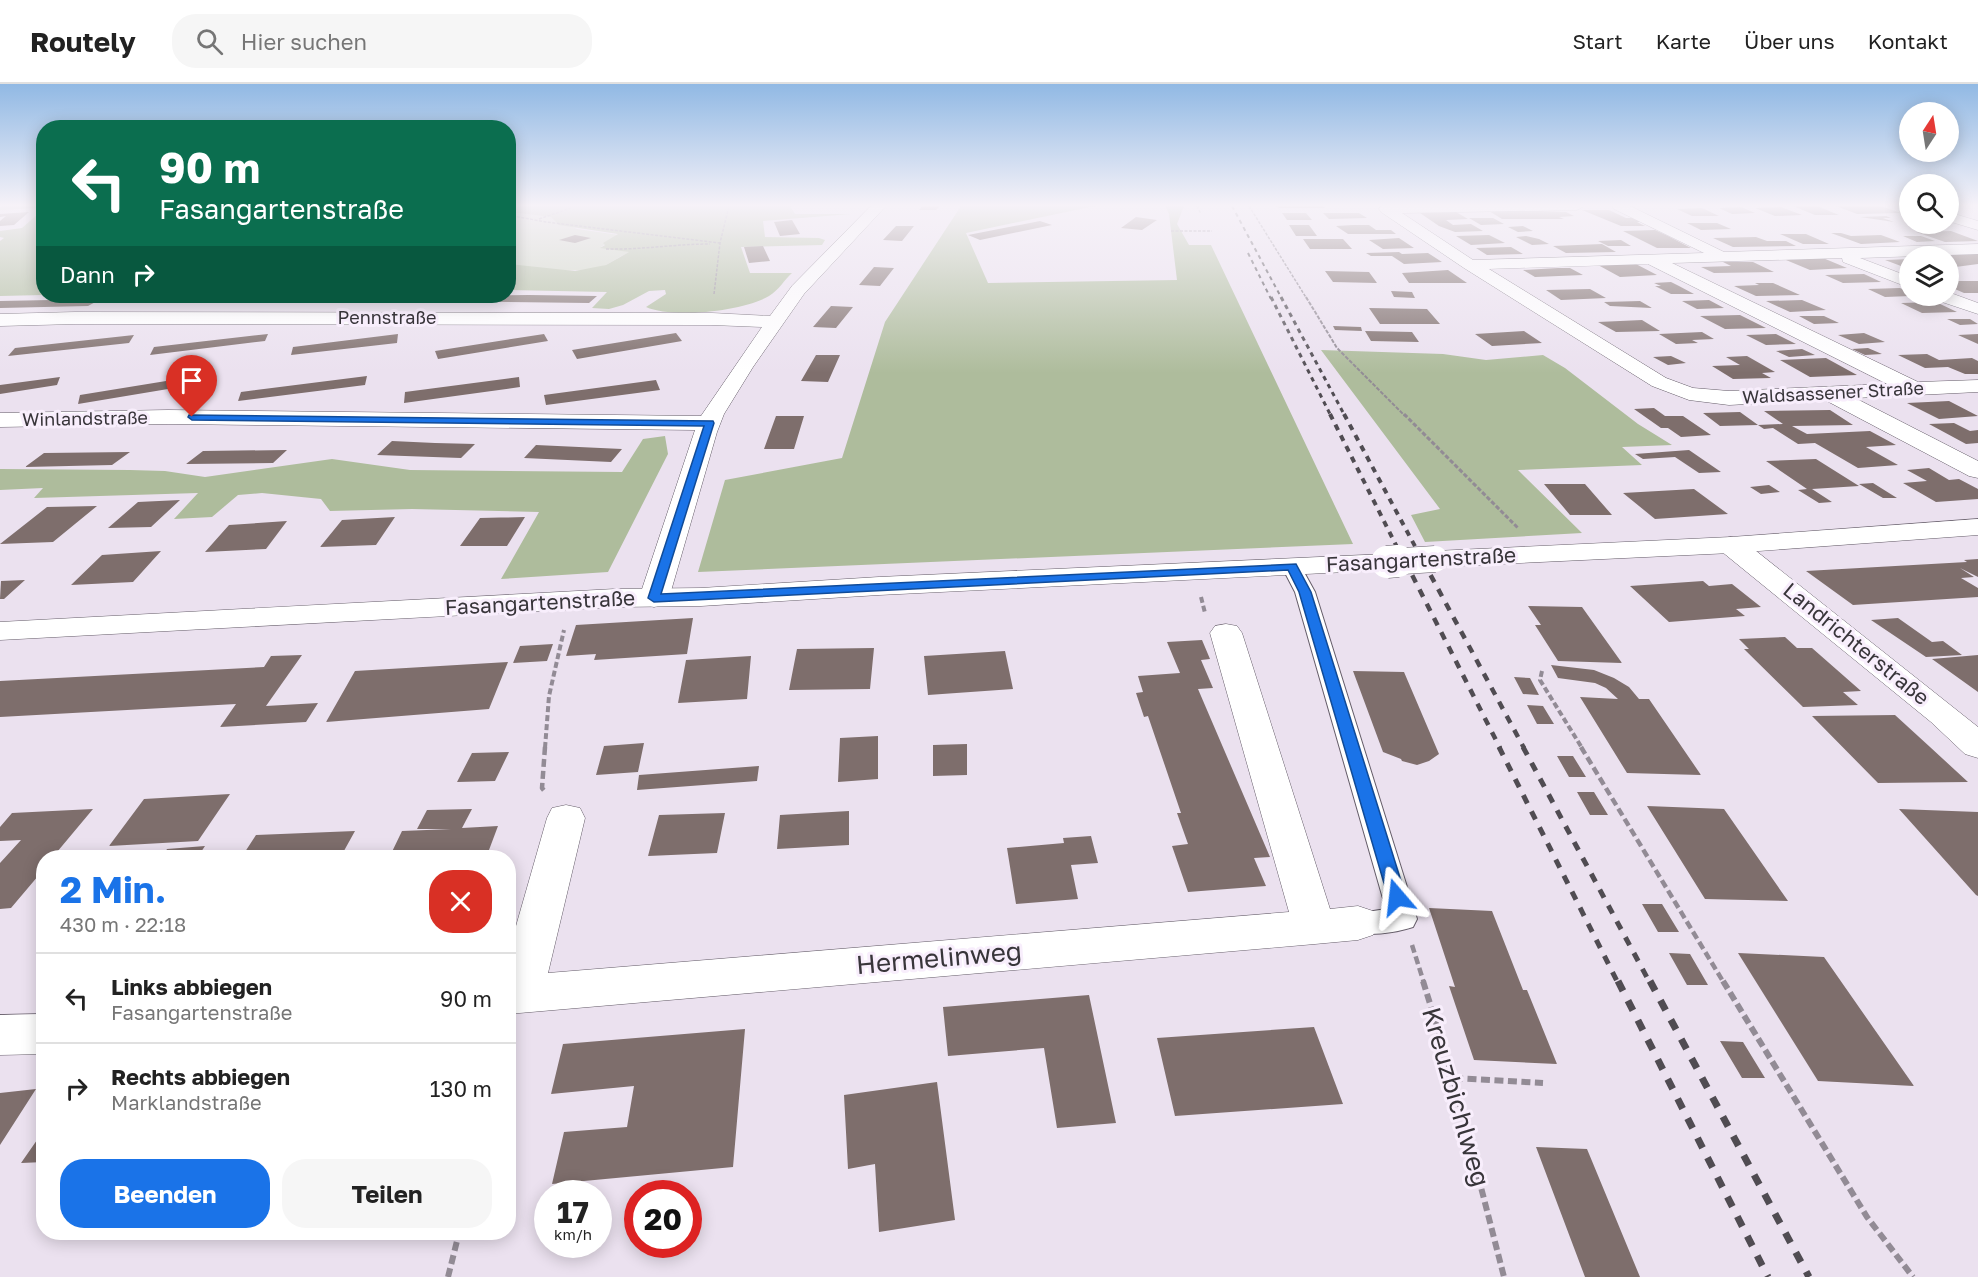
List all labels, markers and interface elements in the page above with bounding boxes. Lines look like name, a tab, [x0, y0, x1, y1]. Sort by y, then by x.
search box	[172, 14, 592, 68]
text: Routely	[30, 25, 136, 58]
icon: search	[193, 25, 226, 58]
text: Hier suchen	[241, 28, 367, 55]
text: Start	[1572, 28, 1623, 54]
text: Karte	[1656, 28, 1711, 54]
text: Über uns	[1744, 28, 1835, 54]
text: Kontakt	[1868, 28, 1948, 54]
north arrow	[1899, 102, 1959, 162]
map controls	[1899, 102, 1959, 306]
text: 90 m	[159, 142, 260, 192]
icon: left	[60, 144, 138, 222]
button: search	[1899, 174, 1959, 234]
text: Fasangartenstraße	[159, 193, 404, 225]
button: layers	[1899, 246, 1959, 306]
icon: right	[127, 258, 160, 291]
text: Dann	[60, 261, 115, 288]
street label: Pennstraße	[338, 306, 436, 328]
pin	[166, 355, 217, 417]
icon: arrive	[175, 364, 208, 397]
street label: Waldsassener Straße	[1742, 376, 1924, 408]
street label: Winlandstraße	[22, 406, 148, 430]
street label: Fasangartenstraße	[1325, 541, 1517, 577]
street label: Landrichterstraße	[1778, 576, 1935, 710]
street label: Fasangartenstraße	[444, 584, 636, 620]
position arrow	[1365, 865, 1429, 929]
text: 2 Min.	[60, 868, 166, 911]
button: close	[429, 870, 492, 933]
text: 430 m · 22:18	[60, 912, 186, 936]
street label: Hermelinweg	[855, 935, 1023, 980]
text: Links abbiegen	[111, 973, 272, 1000]
icon: left	[60, 982, 93, 1015]
text: 90 m	[440, 985, 492, 1012]
text: Fasangartenstraße	[111, 1000, 292, 1024]
street label: Kreuzbichlweg	[1416, 1004, 1497, 1190]
text: Rechts abbiegen	[111, 1063, 290, 1090]
icon: right	[60, 1072, 93, 1105]
text: 130 m	[430, 1075, 492, 1102]
text: Marklandstraße	[111, 1090, 262, 1114]
button: Beenden	[60, 1159, 270, 1228]
button: Teilen	[282, 1159, 492, 1228]
speed limit sign: 20	[624, 1180, 702, 1258]
text: 17	[557, 1194, 589, 1230]
text: km/h	[554, 1225, 592, 1243]

